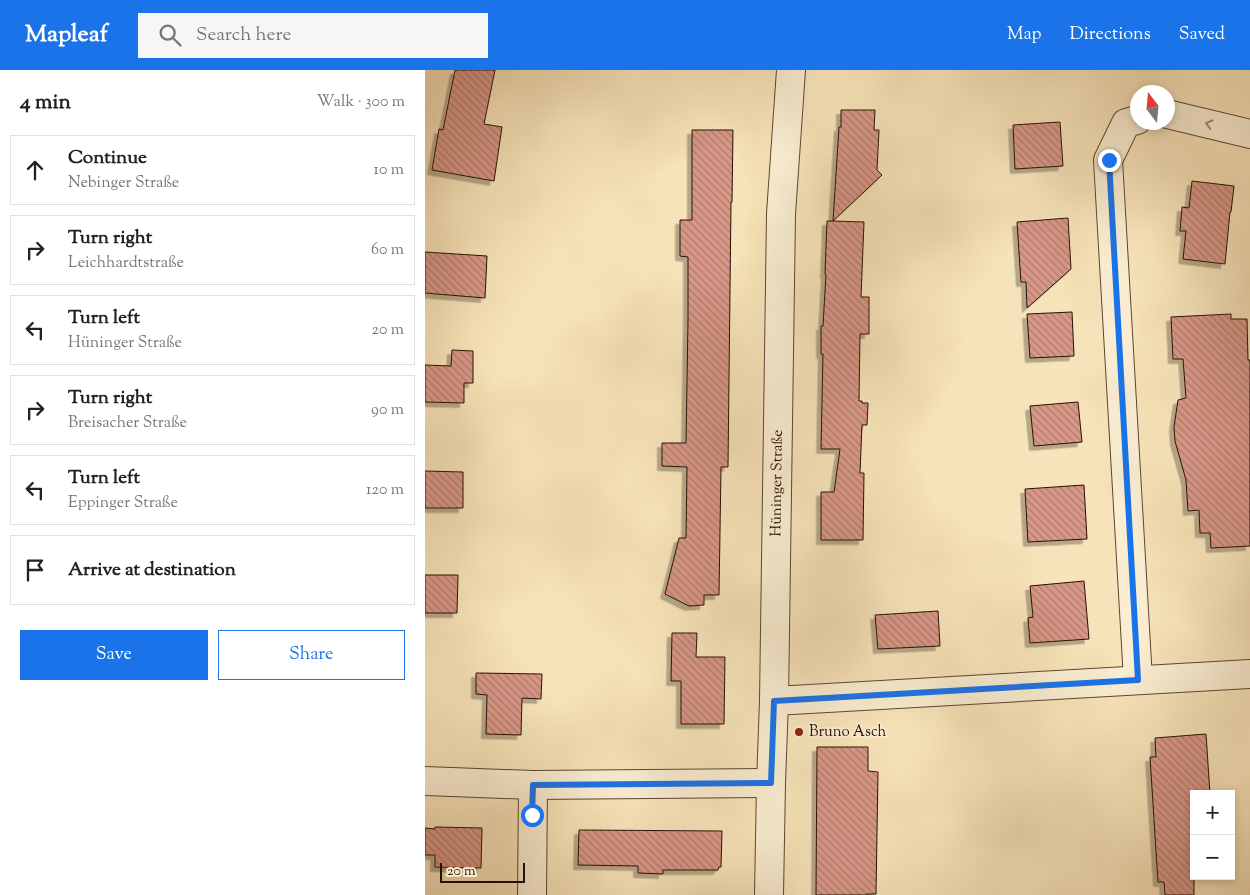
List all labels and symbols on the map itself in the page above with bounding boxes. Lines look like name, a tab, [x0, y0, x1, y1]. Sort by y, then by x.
north arrow	[1130, 85, 1175, 130]
one-way arrow	[1204, 119, 1213, 130]
route end	[1098, 149, 1121, 172]
street label: Hüninger Straße	[766, 429, 788, 537]
place label: Bruno Asch	[809, 722, 887, 743]
marker: Bruno Asch	[793, 726, 805, 738]
route start	[521, 804, 544, 827]
scale bar	[440, 860, 525, 883]

